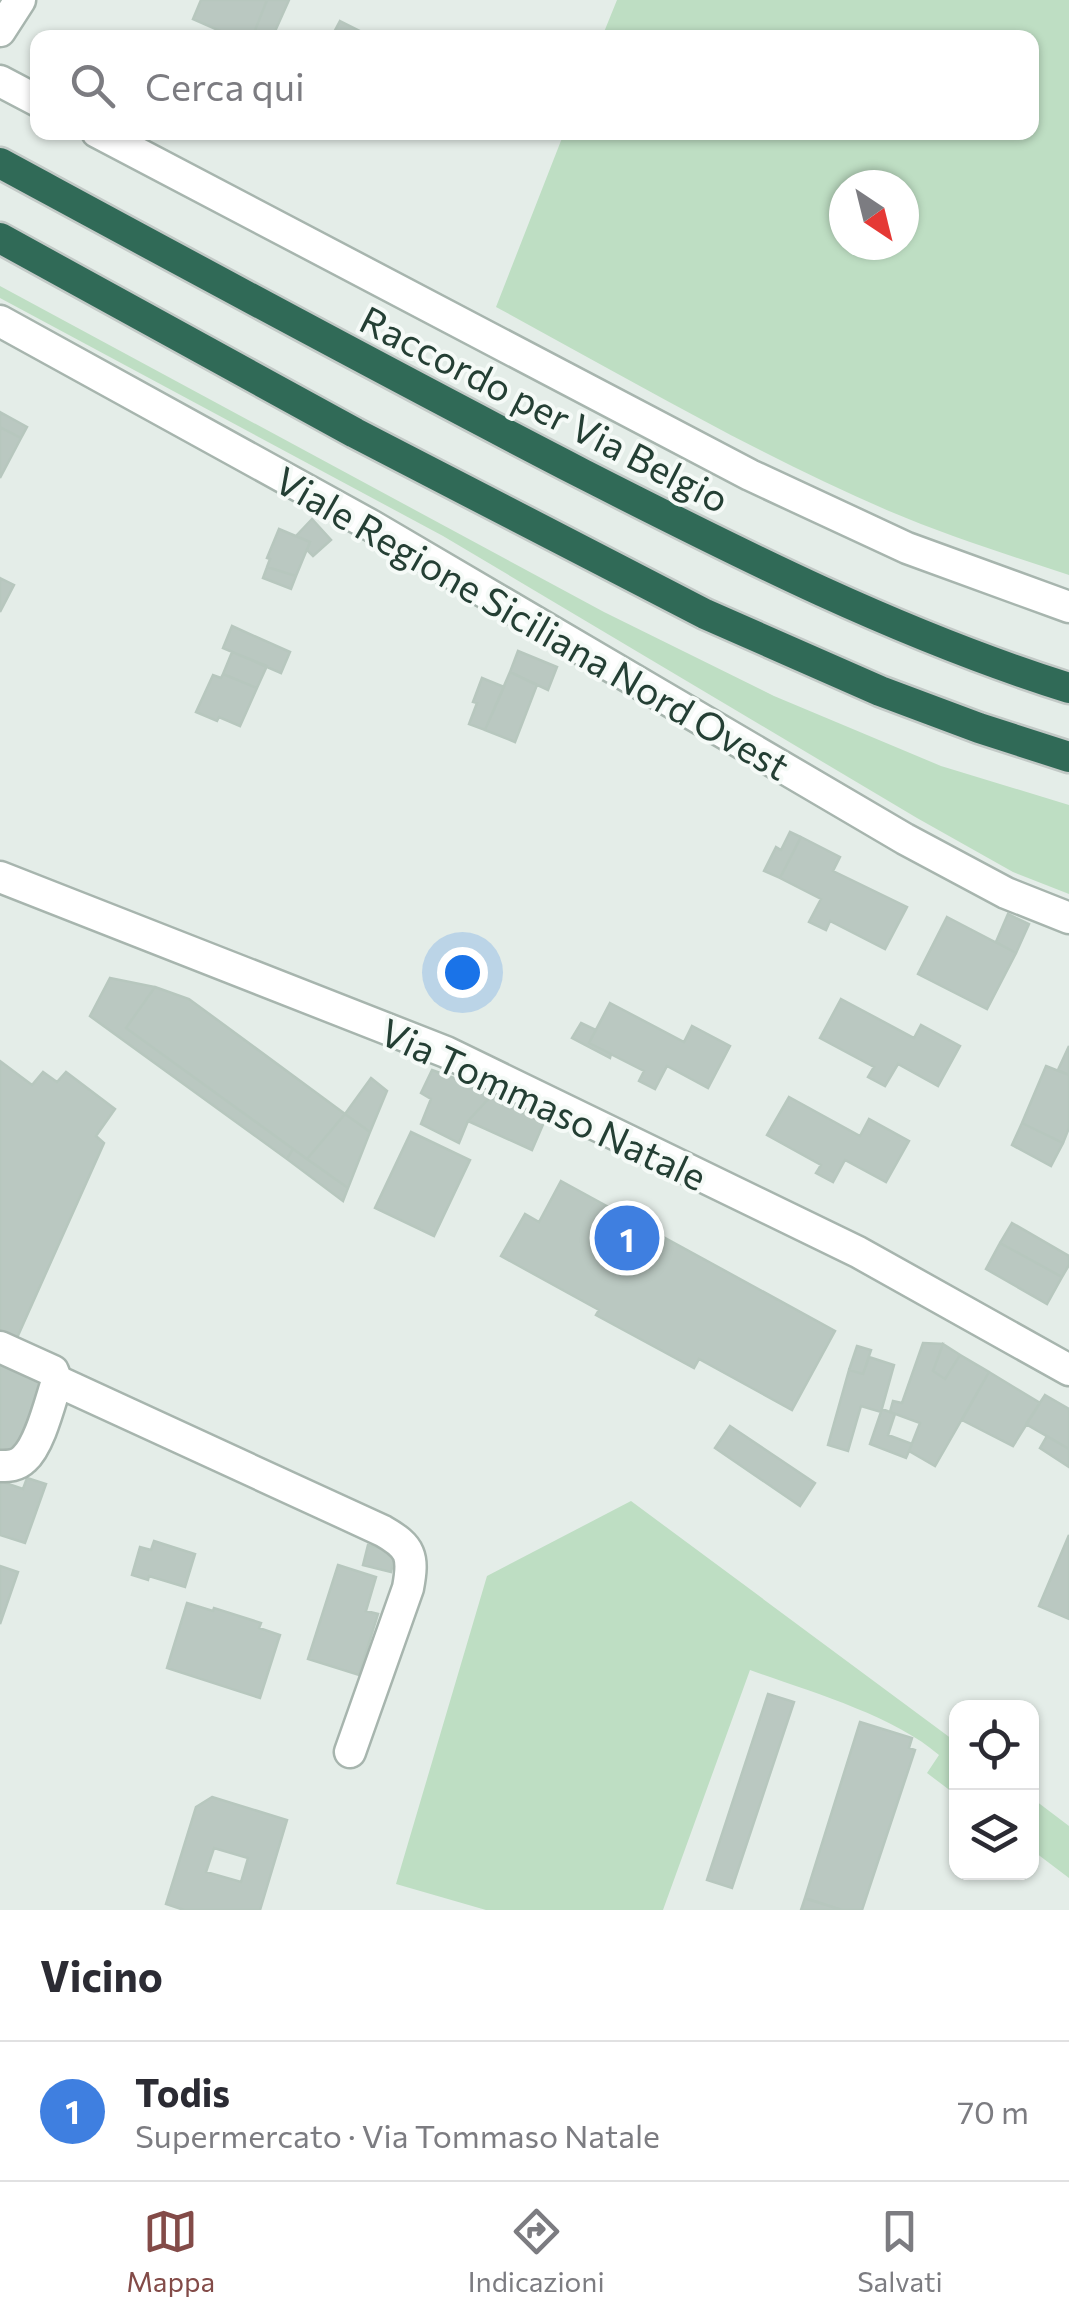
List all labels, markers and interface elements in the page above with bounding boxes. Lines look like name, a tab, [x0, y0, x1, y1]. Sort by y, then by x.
search box	[30, 30, 1039, 140]
icon: search	[65, 58, 120, 113]
text: Cerca qui	[145, 62, 305, 109]
north arrow	[829, 170, 919, 260]
street label: Raccordo per Via Belgio	[353, 295, 737, 521]
street label: Viale Regione Siciliana Nord Ovest	[268, 455, 798, 789]
your location	[437, 947, 488, 998]
street label: Via Tommaso Natale	[374, 1007, 714, 1199]
pin: 1	[594, 1200, 660, 1276]
map controls	[949, 1700, 1039, 1880]
button: locate	[949, 1700, 1039, 1790]
button: layers	[949, 1790, 1039, 1880]
text: Vicino	[40, 1949, 163, 2001]
text: Todis	[135, 2068, 230, 2115]
text: 1	[65, 2091, 80, 2131]
text: 70 m	[957, 2091, 1029, 2131]
text: Supermercato · Via Tommaso Natale	[135, 2115, 660, 2155]
tab: Mappa	[126, 2204, 215, 2298]
tab: Indicazioni	[468, 2204, 605, 2298]
tab: Salvati	[857, 2204, 943, 2298]

